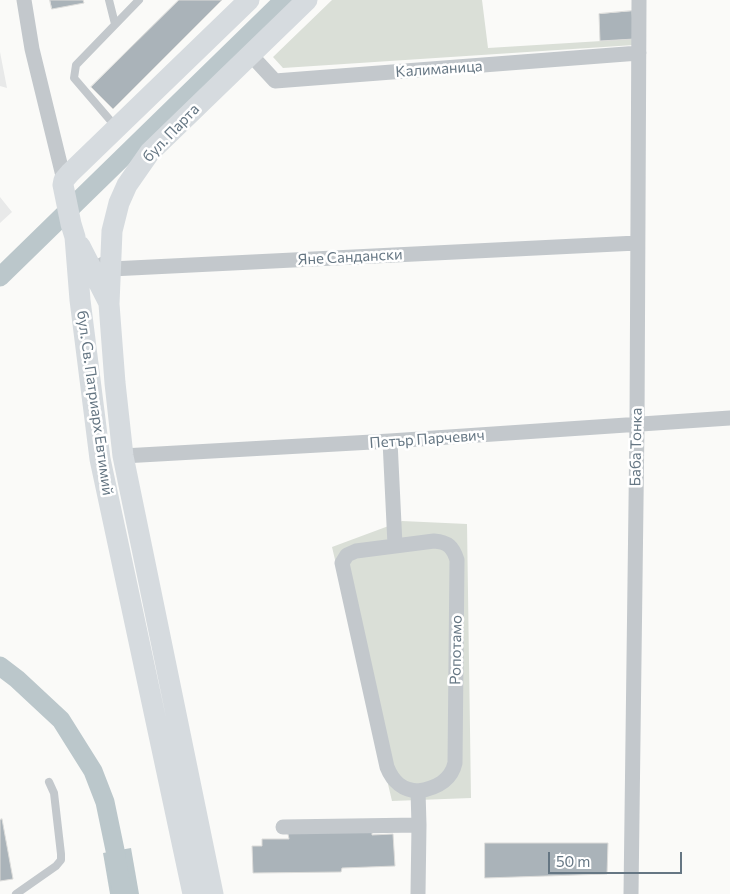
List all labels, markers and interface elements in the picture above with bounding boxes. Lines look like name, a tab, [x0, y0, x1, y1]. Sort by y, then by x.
street label: Калиманица	[395, 57, 483, 81]
street label: бул. Парта	[139, 100, 203, 166]
street label: Яне Сандански	[297, 245, 403, 269]
street label: бул. Св. Патриарх Евтимий	[73, 309, 117, 497]
street label: Баба Тонка	[626, 408, 646, 486]
street label: Петър Парчевич	[369, 426, 485, 452]
street label: Ропотамо	[446, 615, 466, 685]
scale bar	[550, 842, 684, 874]
text: 50 m	[556, 852, 590, 870]

